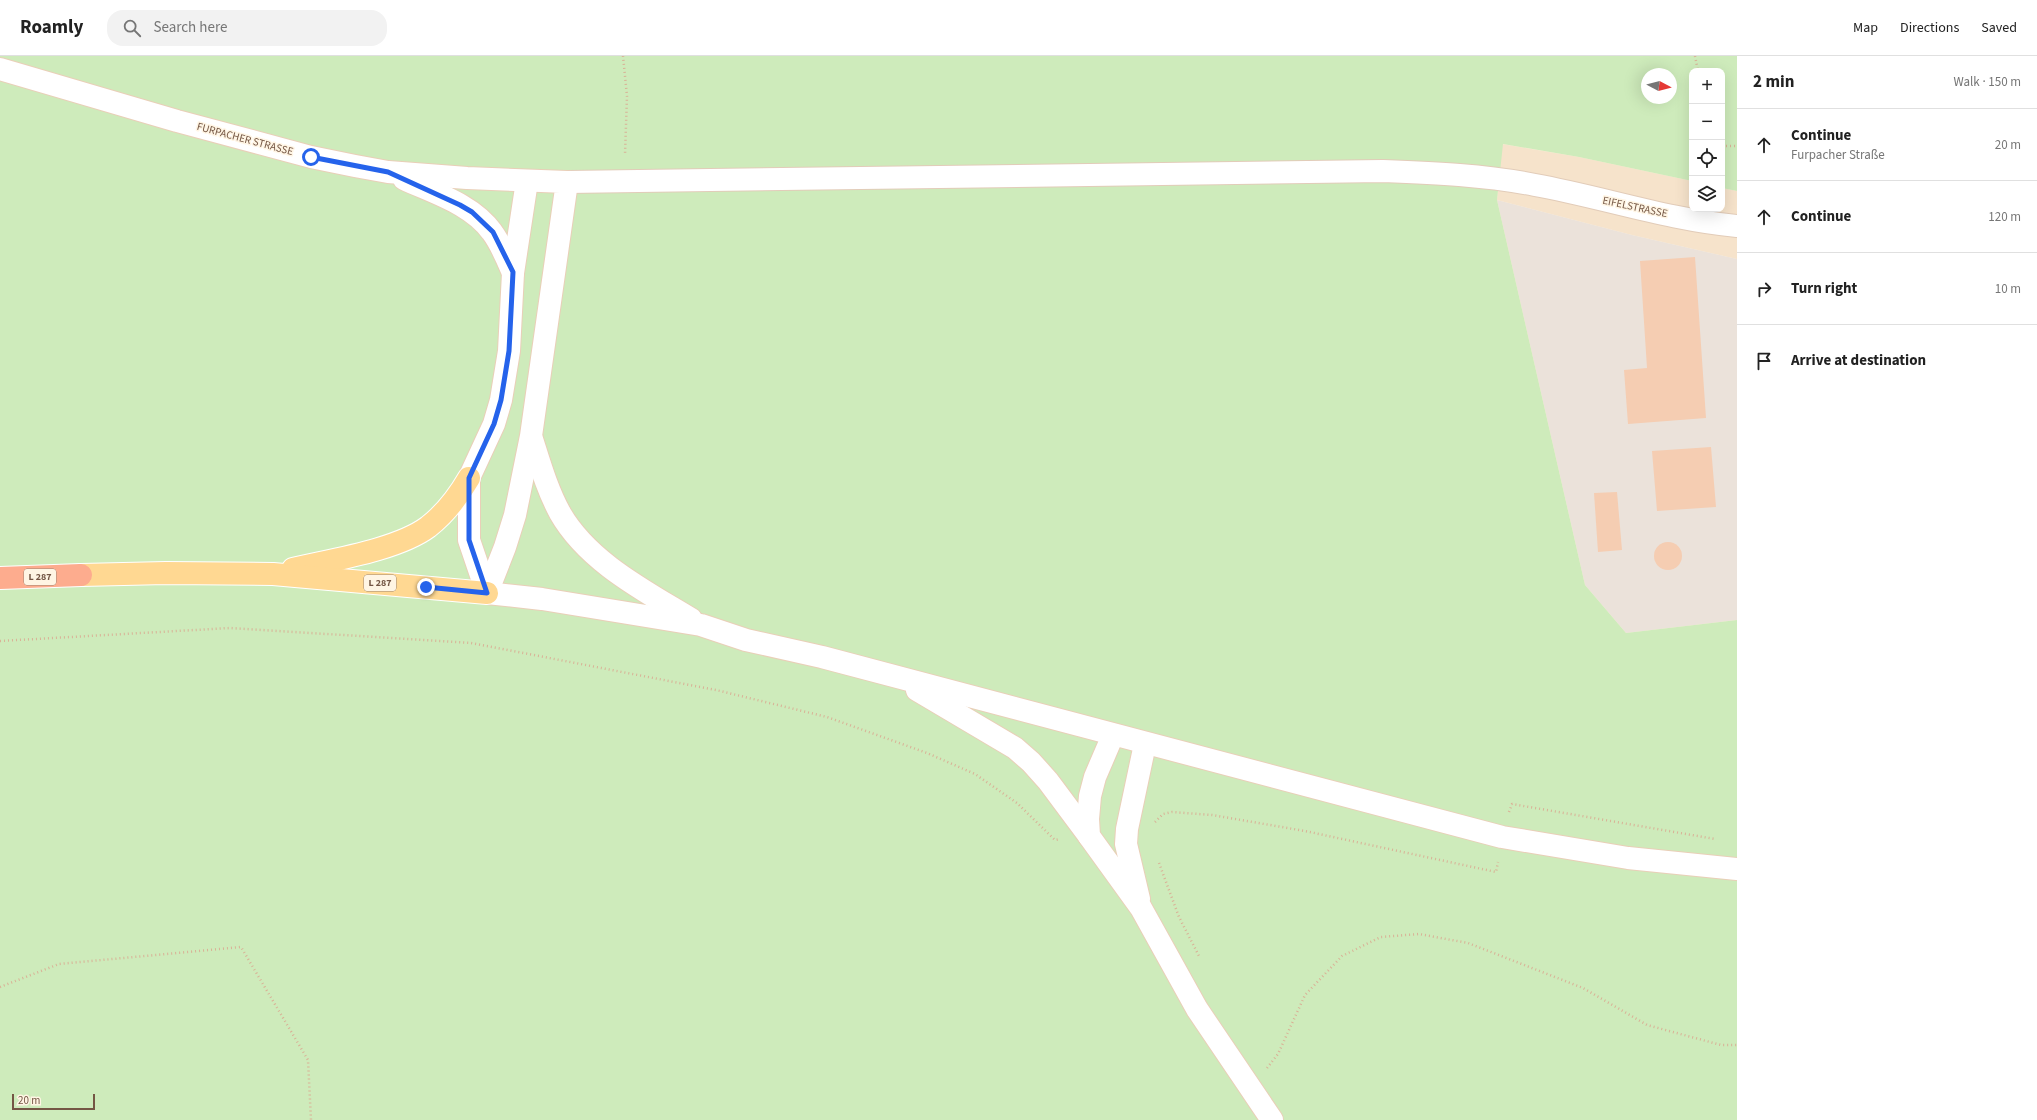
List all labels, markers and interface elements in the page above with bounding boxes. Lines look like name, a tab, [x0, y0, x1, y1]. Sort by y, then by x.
search box	[107, 10, 387, 46]
text: Roamly	[20, 14, 83, 41]
icon: search	[121, 17, 143, 39]
text: Search here	[153, 17, 227, 38]
text: Map	[1853, 18, 1878, 38]
text: Directions	[1900, 18, 1959, 38]
text: Saved	[1981, 18, 2017, 38]
north arrow	[1641, 68, 1677, 104]
map controls	[1689, 68, 1725, 212]
button: +	[1689, 68, 1725, 104]
text: 2 min	[1753, 70, 1794, 94]
text: Walk · 150 m	[1953, 73, 2021, 91]
button: −	[1689, 104, 1725, 140]
street label: FURPACHER STRASSE	[195, 119, 295, 159]
text: Continue	[1791, 125, 1851, 146]
icon: ahead	[1753, 134, 1775, 156]
text: 20 m	[1995, 136, 2021, 154]
button: locate	[1689, 140, 1725, 176]
text: Furpacher Straße	[1791, 146, 1885, 164]
route start	[302, 148, 320, 166]
button: layers	[1689, 176, 1725, 212]
street label: EIFELSTRASSE	[1601, 193, 1669, 221]
icon: ahead	[1753, 206, 1775, 228]
text: Continue	[1791, 206, 1851, 227]
text: 120 m	[1988, 208, 2021, 226]
icon: right	[1753, 278, 1775, 300]
text: Turn right	[1791, 278, 1857, 299]
text: 10 m	[1995, 280, 2021, 298]
icon: arrive	[1753, 350, 1775, 372]
text: Arrive at destination	[1791, 350, 1926, 371]
road number: L 287	[24, 569, 56, 585]
road number: L 287	[364, 575, 396, 591]
route end	[417, 578, 435, 596]
scale bar	[12, 1092, 95, 1111]
text: 20 m	[18, 1093, 40, 1108]

